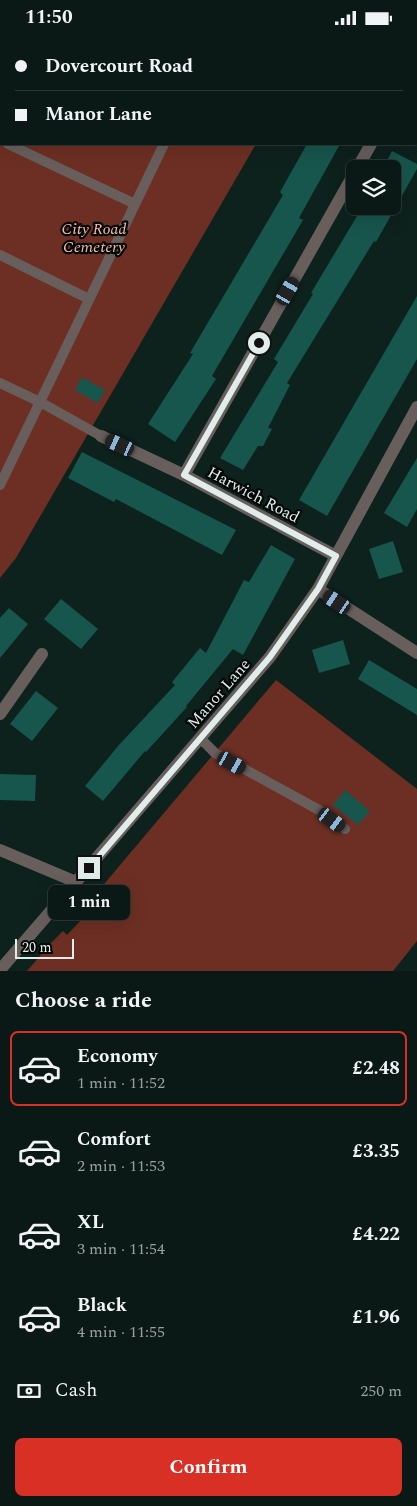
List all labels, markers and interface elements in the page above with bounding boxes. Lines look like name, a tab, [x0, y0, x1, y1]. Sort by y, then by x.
text: 11:50	[25, 3, 73, 32]
text: Dovercourt Road	[45, 52, 193, 81]
text: Manor Lane	[45, 100, 152, 129]
map controls	[346, 160, 401, 215]
button: layers	[346, 160, 401, 215]
park label: City Road Cemetery	[61, 217, 127, 259]
car	[274, 274, 301, 308]
route start	[248, 332, 270, 354]
car	[103, 432, 136, 458]
street label: Harwich Road	[203, 461, 304, 529]
car	[320, 587, 353, 617]
street label: Manor Lane	[181, 653, 256, 734]
car	[215, 749, 248, 777]
car	[315, 805, 348, 835]
route end	[78, 857, 100, 879]
callout: 1 min	[48, 885, 130, 921]
text: 1 min	[68, 890, 110, 914]
scale bar	[15, 936, 74, 959]
text: 20 m	[22, 937, 52, 958]
text: Choose a ride	[15, 984, 152, 1017]
text: Economy	[77, 1042, 158, 1071]
icon: car	[17, 1046, 62, 1091]
text: £2.48	[352, 1054, 400, 1083]
text: 1 min · 11:52	[77, 1071, 165, 1095]
text: Comfort	[77, 1125, 151, 1154]
icon: car	[17, 1129, 62, 1174]
text: £3.35	[352, 1137, 400, 1166]
text: 2 min · 11:53	[77, 1154, 165, 1178]
text: XL	[77, 1208, 104, 1237]
icon: car	[17, 1212, 62, 1257]
text: £4.22	[352, 1220, 400, 1249]
text: 3 min · 11:54	[77, 1237, 165, 1261]
text: Black	[77, 1291, 127, 1320]
icon: car	[17, 1295, 62, 1340]
text: £1.96	[352, 1303, 400, 1332]
text: 4 min · 11:55	[77, 1320, 165, 1344]
text: Cash	[55, 1376, 97, 1405]
icon: cash	[15, 1377, 43, 1405]
text: 250 m	[360, 1379, 402, 1403]
button: Confirm	[15, 1438, 402, 1496]

